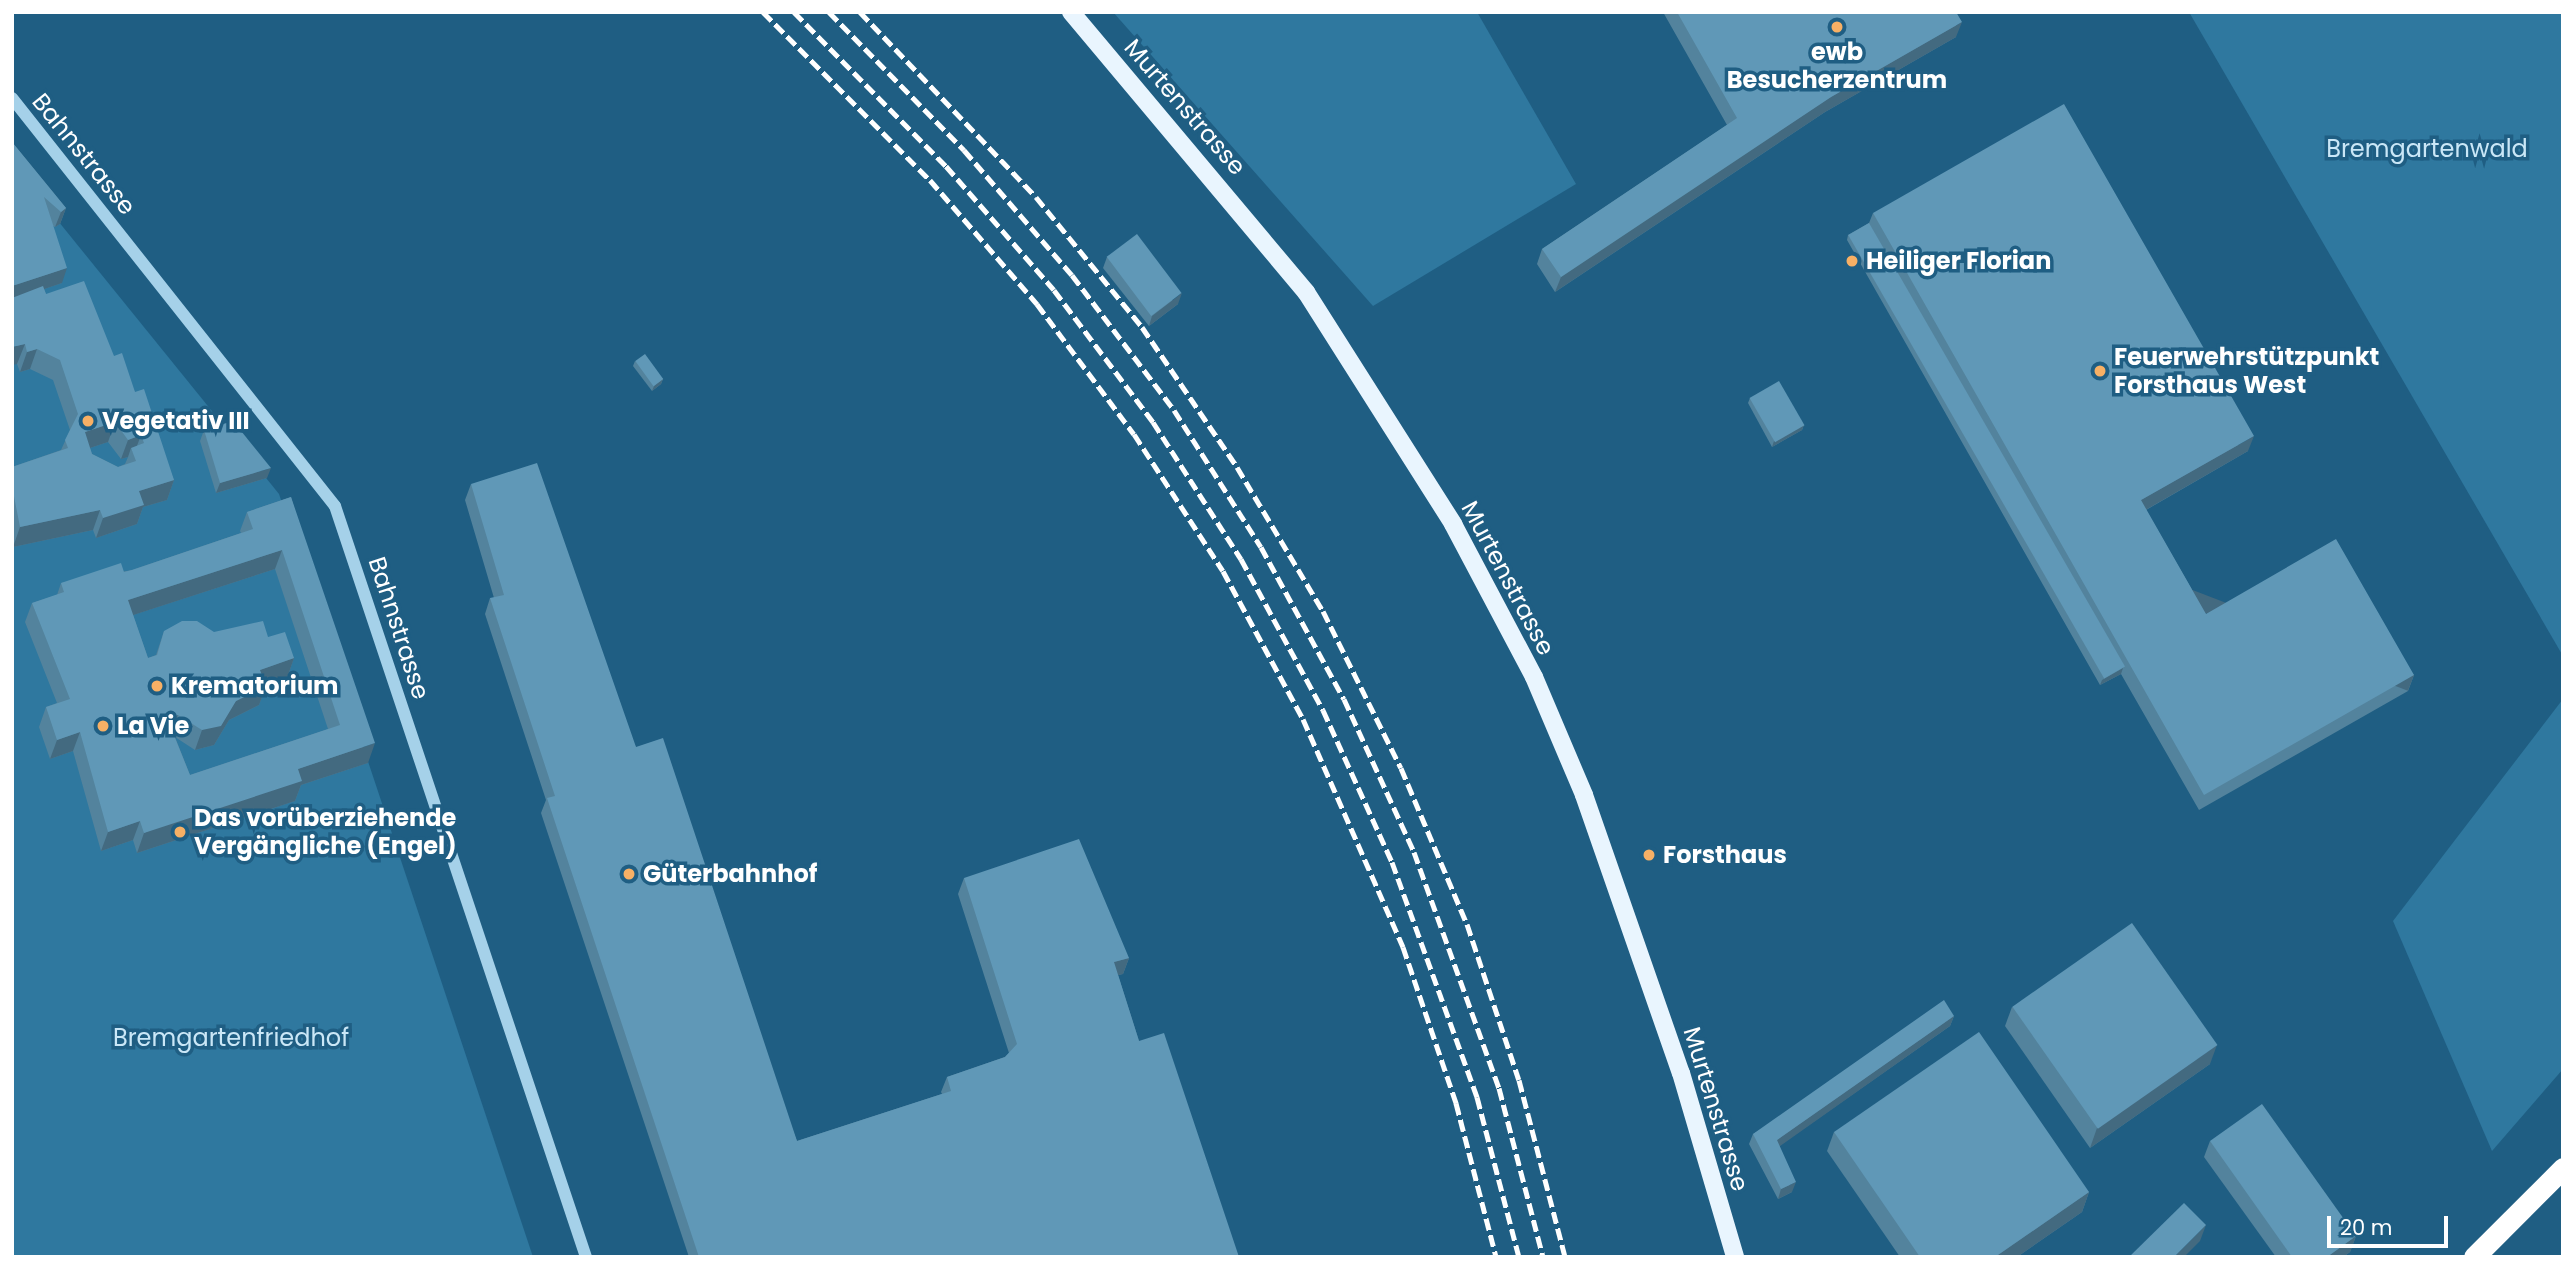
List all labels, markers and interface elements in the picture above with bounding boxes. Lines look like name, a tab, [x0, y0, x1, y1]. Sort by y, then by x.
marker: ewb Besucherzentrum	[1829, 19, 1845, 35]
street label: Murtenstrasse	[1118, 33, 1252, 181]
place label: ewb Besucherzentrum	[1727, 38, 1947, 94]
street label: Bahnstrasse	[26, 87, 142, 221]
park label: Bremgartenwald	[2326, 135, 2528, 163]
place label: Heiliger Florian	[1866, 247, 2051, 275]
marker: Heiliger Florian	[1844, 253, 1860, 269]
place label: Feuerwehrstützpunkt Forsthaus West	[2114, 343, 2379, 399]
marker: Feuerwehrstützpunkt Forsthaus West	[2092, 363, 2108, 379]
place label: Vegetativ III	[102, 407, 250, 435]
marker: Vegetativ III	[80, 413, 96, 429]
street label: Murtenstrasse	[1455, 496, 1561, 660]
street label: Bahnstrasse	[362, 553, 436, 703]
place label: Krematorium	[171, 672, 338, 700]
marker: Krematorium	[149, 678, 165, 694]
place label: La Vie	[117, 712, 189, 740]
marker: La Vie	[95, 718, 111, 734]
place label: Das vorüberziehende Vergängliche (Engel)	[194, 804, 457, 860]
marker: Das vorüberziehende Vergängliche (Engel)	[172, 824, 188, 840]
place label: Forsthaus	[1663, 841, 1787, 869]
marker: Forsthaus	[1641, 847, 1657, 863]
place label: Güterbahnhof	[643, 860, 817, 888]
marker: Güterbahnhof	[621, 866, 637, 882]
street label: Murtenstrasse	[1677, 1023, 1755, 1195]
park label: Bremgartenfriedhof	[113, 1024, 349, 1052]
scale bar	[2330, 1202, 2451, 1246]
text: 20 m	[2340, 1213, 2393, 1242]

